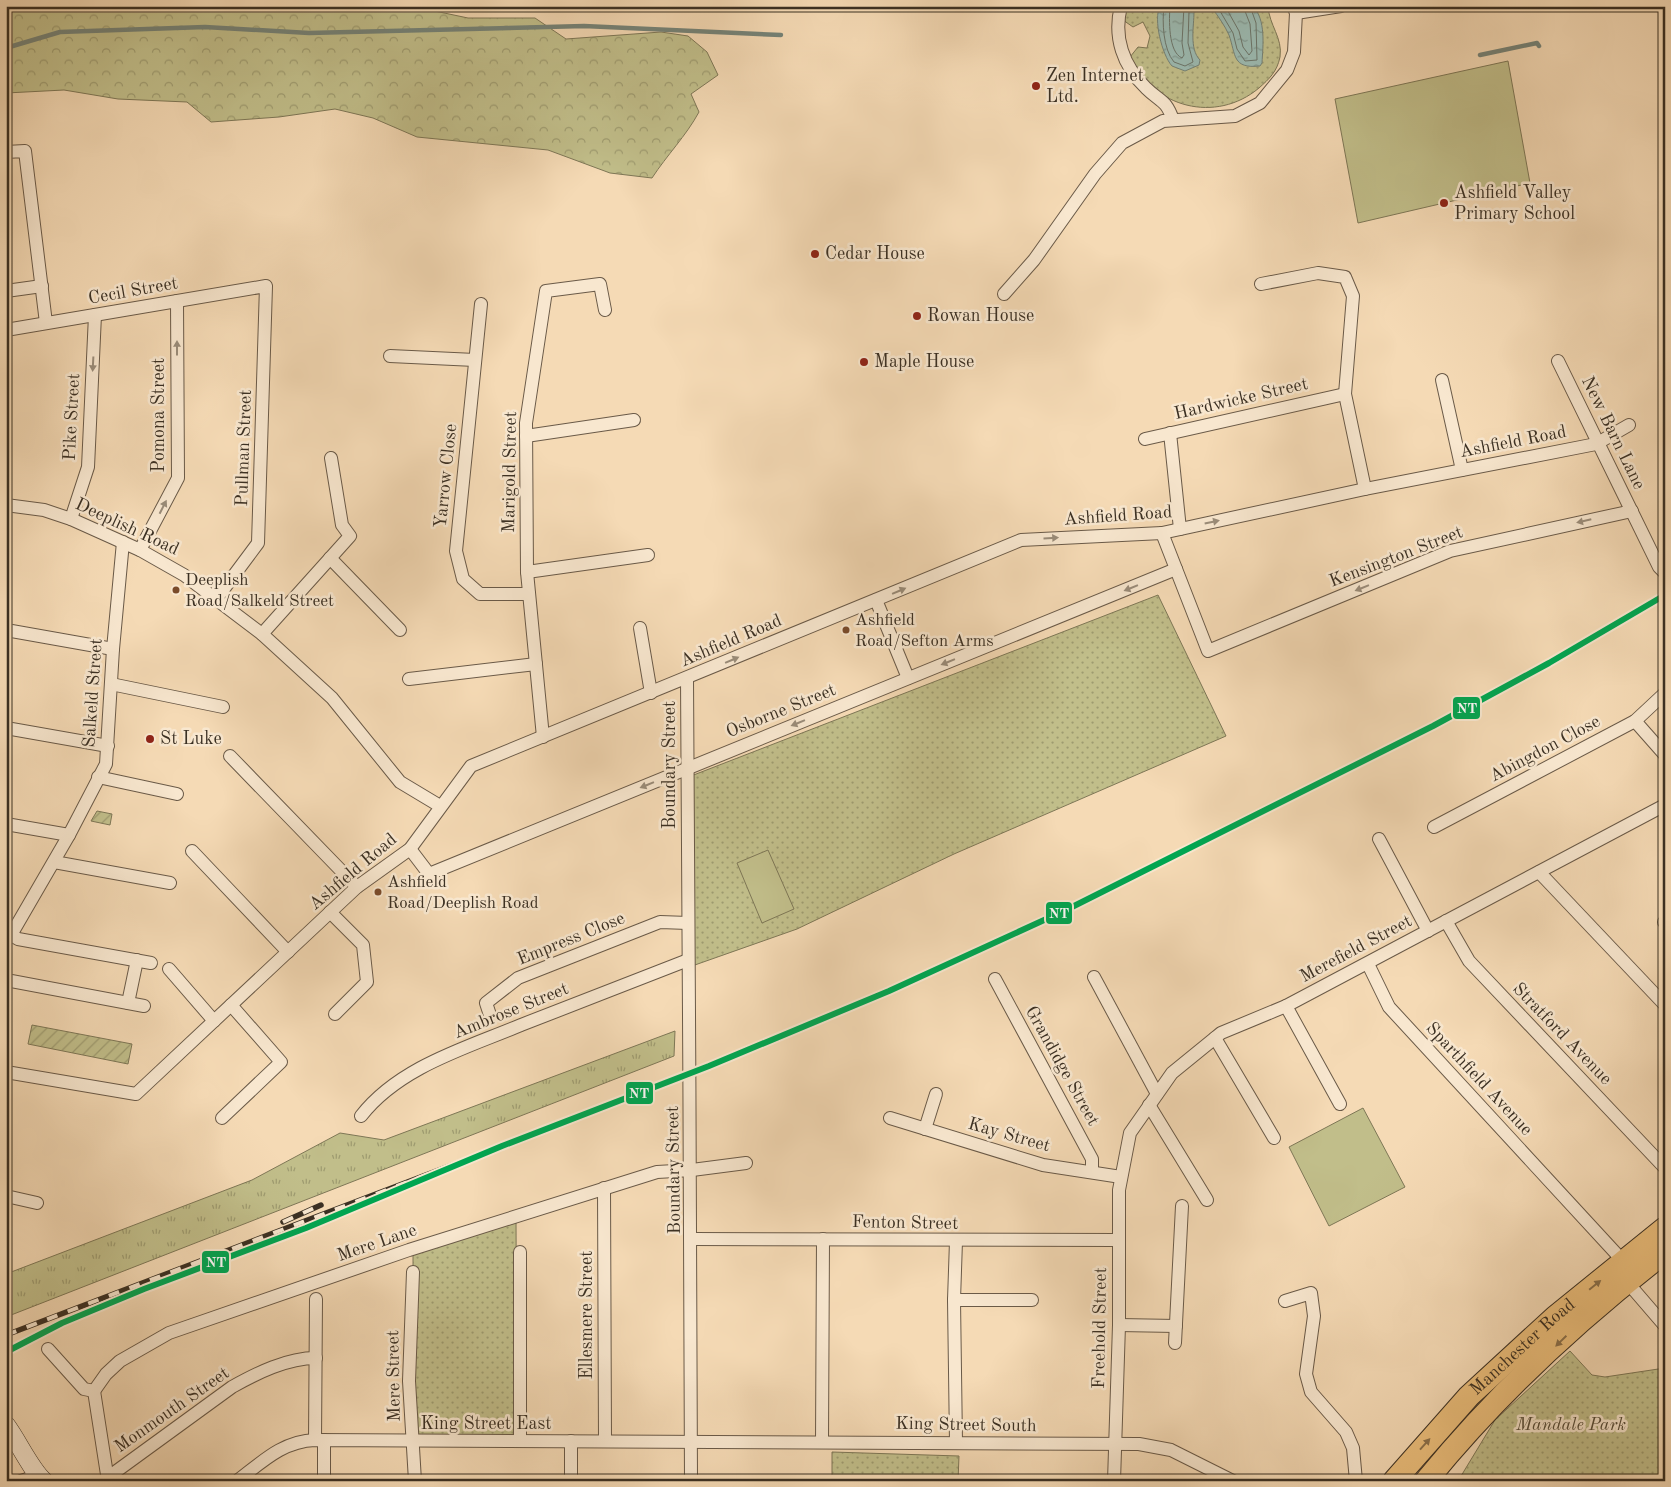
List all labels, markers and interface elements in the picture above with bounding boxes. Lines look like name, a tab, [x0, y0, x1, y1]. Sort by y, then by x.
place label: Zen Internet Ltd.	[1046, 67, 1144, 106]
marker: Zen Internet Ltd.	[1030, 80, 1042, 92]
place label: Ashfield Valley Primary School	[1454, 184, 1575, 223]
marker: Ashfield Valley Primary School	[1438, 197, 1450, 209]
place label: Cedar House	[825, 245, 925, 263]
marker: Cedar House	[809, 248, 821, 260]
street label: Cecil Street	[87, 274, 179, 308]
place label: Rowan House	[927, 307, 1034, 325]
marker: Rowan House	[911, 310, 923, 322]
one-way arrow	[173, 339, 181, 355]
place label: Maple House	[874, 353, 974, 371]
one-way arrow	[88, 356, 96, 372]
marker: Maple House	[858, 356, 870, 368]
street label: Pomona Street	[150, 358, 168, 472]
street label: Pike Street	[61, 373, 83, 461]
street label: New Barn Lane	[1578, 374, 1648, 492]
street label: Hardwicke Street	[1172, 375, 1310, 423]
street label: Pullman Street	[233, 389, 255, 507]
street label: Marigold Street	[500, 411, 520, 533]
street label: Yarrow Close	[432, 423, 460, 529]
street label: Ashfield Road	[1458, 423, 1568, 461]
street label: Deeplish Road	[72, 495, 182, 559]
one-way arrow	[159, 499, 167, 514]
street label: Ashfield Road	[1063, 503, 1173, 529]
one-way arrow	[1577, 517, 1592, 525]
one-way arrow	[1205, 518, 1220, 526]
street label: Kensington Street	[1327, 523, 1465, 591]
one-way arrow	[1043, 534, 1059, 542]
place label: Deeplish Road/Salkeld Street	[185, 572, 334, 610]
one-way arrow	[1124, 584, 1138, 592]
one-way arrow	[1355, 584, 1369, 592]
marker: Deeplish Road/Salkeld Street	[171, 585, 181, 595]
one-way arrow	[892, 586, 906, 594]
street label: Ashfield Road	[678, 612, 784, 670]
place label: Ashfield Road/Sefton Arms	[855, 612, 994, 650]
marker: Ashfield Road/Sefton Arms	[841, 625, 851, 635]
street label: Salkeld Street	[80, 638, 106, 748]
one-way arrow	[725, 655, 739, 663]
one-way arrow	[940, 658, 955, 666]
street label: Osborne Street	[724, 681, 838, 741]
line badge: NT	[1452, 696, 1481, 720]
street label: Boundary Street	[661, 701, 679, 829]
text: NT	[1457, 702, 1477, 716]
street label: Abingdon Close	[1487, 712, 1603, 786]
one-way arrow	[791, 720, 805, 728]
place label: St Luke	[160, 730, 222, 748]
marker: St Luke	[144, 733, 156, 745]
one-way arrow	[640, 781, 654, 789]
street label: Ashfield Road	[306, 830, 400, 914]
place label: Ashfield Road/Deeplish Road	[387, 874, 539, 912]
marker: Ashfield Road/Deeplish Road	[373, 887, 383, 897]
line badge: NT	[1045, 901, 1073, 925]
text: NT	[1049, 907, 1069, 921]
street label: Empress Close	[515, 909, 627, 969]
street label: Merefield Street	[1297, 912, 1415, 986]
street label: Ambrose Street	[451, 980, 571, 1042]
street label: Stratford Avenue	[1509, 980, 1615, 1088]
street label: Grandidge Street	[1022, 1003, 1102, 1129]
street label: Sparthfield Avenue	[1422, 1019, 1536, 1139]
line badge: NT	[625, 1081, 654, 1105]
text: NT	[629, 1087, 649, 1101]
street label: Boundary Street	[664, 1106, 684, 1234]
street label: Kay Street	[966, 1115, 1052, 1155]
street label: Fenton Street	[852, 1213, 958, 1233]
street label: Mere Lane	[335, 1221, 419, 1265]
line badge: NT	[201, 1250, 230, 1274]
street label: Ellesmere Street	[578, 1250, 596, 1380]
text: NT	[206, 1256, 226, 1270]
street label: Freehold Street	[1090, 1267, 1110, 1389]
one-way arrow	[1588, 1279, 1600, 1291]
street label: Manchester Road	[1467, 1295, 1579, 1399]
street label: Mere Street	[384, 1330, 404, 1422]
one-way arrow	[1555, 1335, 1567, 1347]
street label: Monmouth Street	[111, 1364, 233, 1456]
street label: King Street East	[420, 1415, 552, 1433]
street label: King Street South	[895, 1415, 1037, 1435]
park label: Mandale Park	[1515, 1416, 1626, 1434]
one-way arrow	[1419, 1438, 1431, 1450]

